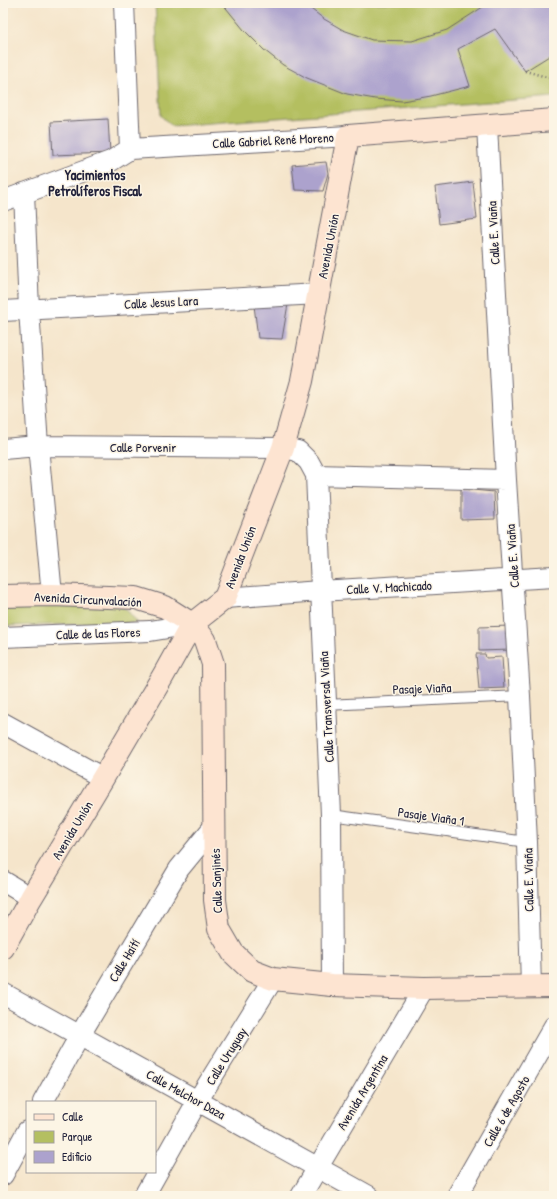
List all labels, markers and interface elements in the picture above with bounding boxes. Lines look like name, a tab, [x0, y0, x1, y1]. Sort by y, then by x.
street label: Calle Gabriel René Moreno	[212, 128, 334, 152]
district label: Yacimientos Petrolíferos Fiscal	[48, 165, 142, 200]
street label: Calle E. Viaña	[482, 201, 504, 265]
street label: Avenida Unión	[313, 212, 343, 280]
street label: Calle Jesus Lara	[123, 291, 199, 313]
street label: Calle Porvenir	[110, 438, 176, 456]
street label: Avenida Unión	[220, 523, 260, 591]
street label: Calle E. Viaña	[501, 524, 523, 588]
street label: Calle V. Machicado	[346, 576, 432, 598]
street label: Avenida Circunvalación	[34, 587, 142, 611]
street label: Calle de las Flores	[55, 623, 141, 643]
street label: Calle Transversal Viaña	[314, 651, 338, 763]
street label: Pasaje Viaña	[392, 678, 452, 698]
street label: Avenida Unión	[47, 797, 97, 863]
street label: Pasaje Viaña 1	[397, 802, 466, 830]
street label: Calle Sanjinés	[206, 848, 226, 914]
street label: Calle E. Viaña	[518, 848, 538, 912]
street label: Calle Haití	[104, 935, 144, 985]
street label: Calle Uruguay	[201, 1023, 251, 1088]
street label: Avenida Argentina	[332, 1051, 392, 1133]
street label: Calle Melchor Daza	[143, 1065, 229, 1123]
street label: Calle 6 de Agosto	[478, 1072, 534, 1150]
legend	[26, 1101, 156, 1173]
text: Calle	[62, 1108, 83, 1125]
text: Parque	[62, 1128, 92, 1145]
text: Edificio	[62, 1148, 92, 1165]

